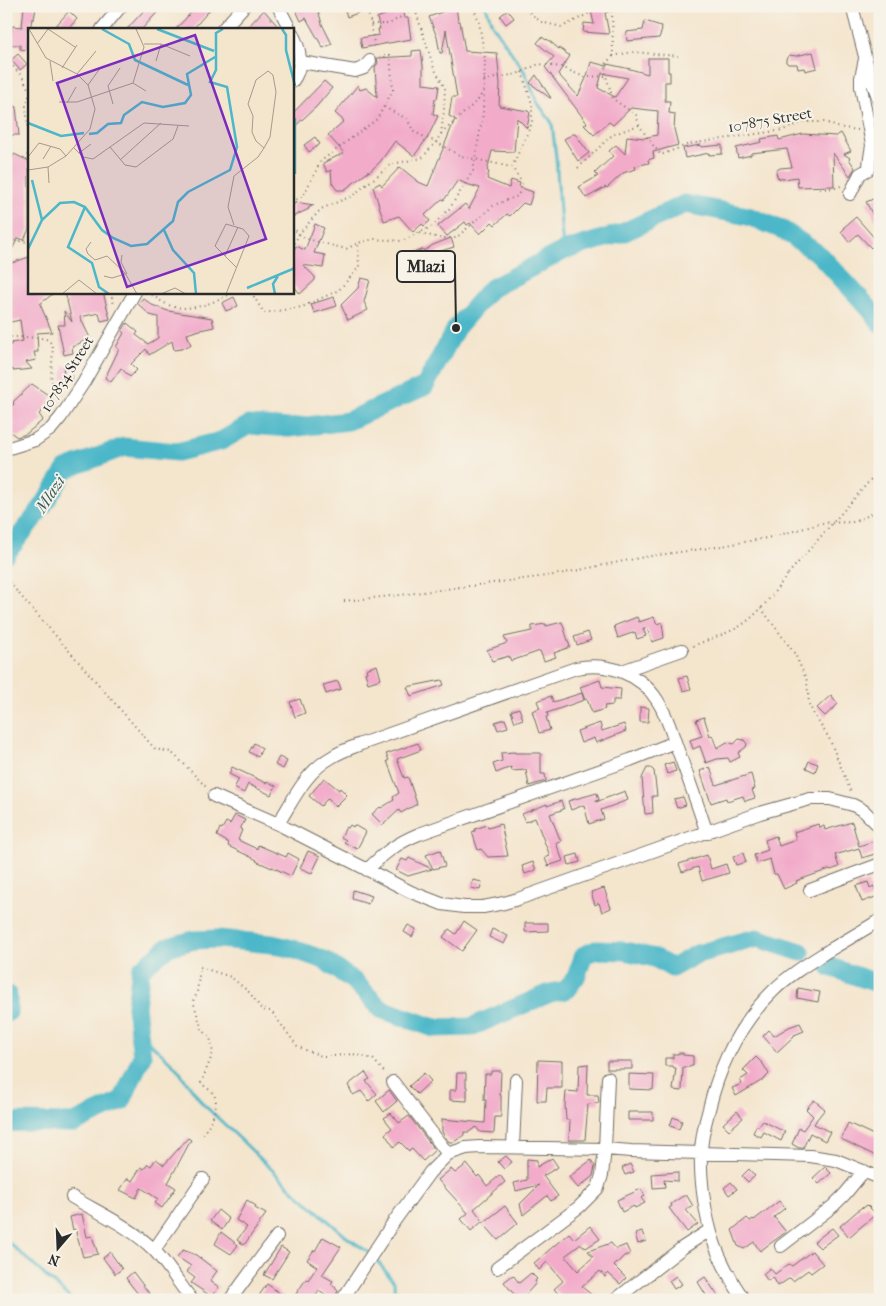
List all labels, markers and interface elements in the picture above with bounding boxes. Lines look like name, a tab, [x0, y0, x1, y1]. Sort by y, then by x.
inset map	[28, 28, 294, 294]
street label: 107875 Street	[727, 104, 814, 136]
callout: Mlazi	[397, 251, 455, 282]
text: Mlazi	[406, 257, 445, 276]
street label: 107834 Street	[37, 332, 98, 415]
water label: Mlazi	[31, 471, 70, 517]
north arrow	[32, 1224, 82, 1274]
text: N	[46, 1250, 62, 1270]

